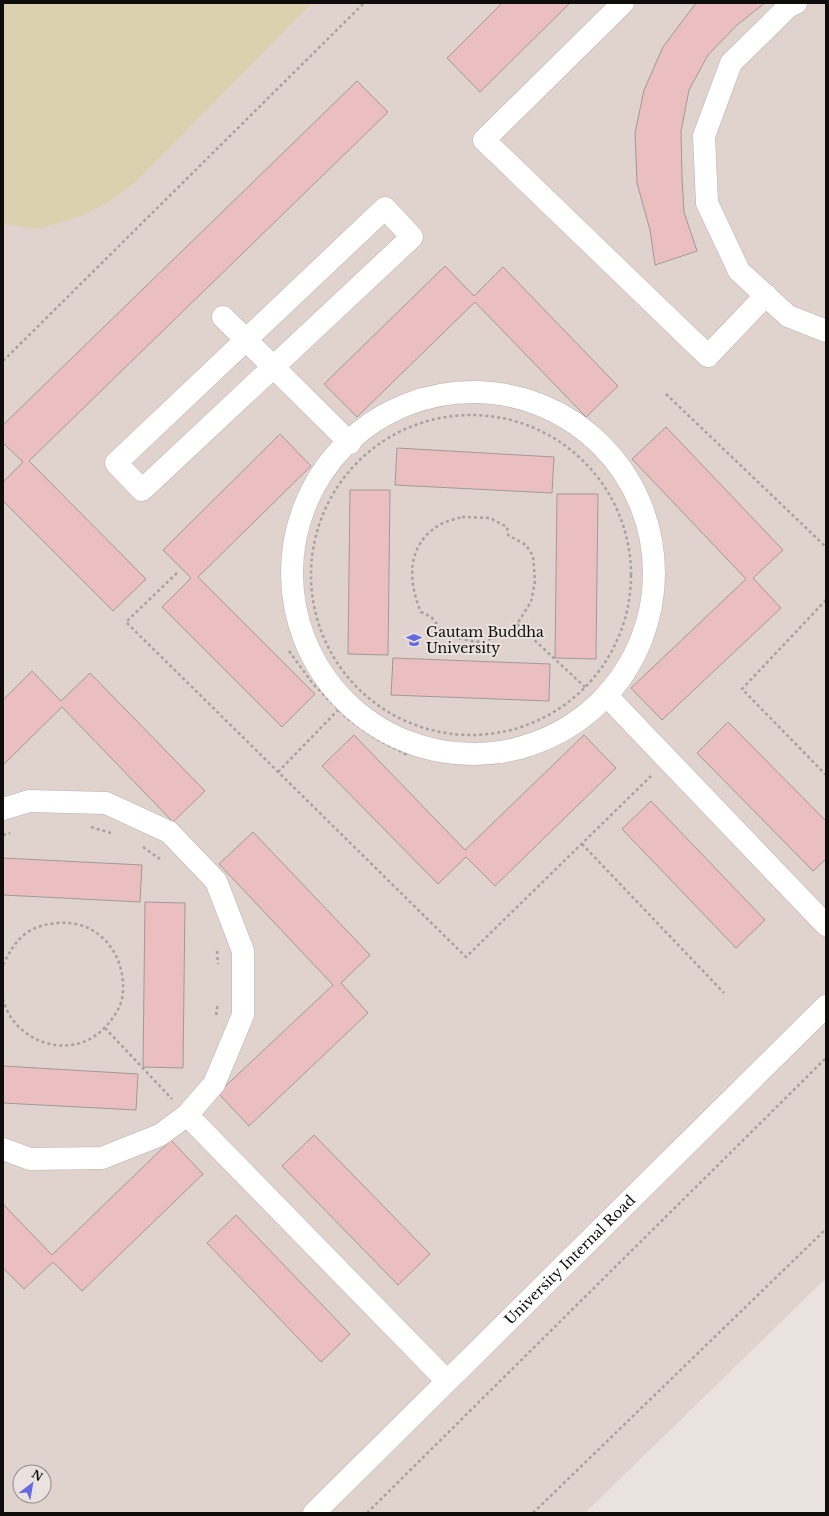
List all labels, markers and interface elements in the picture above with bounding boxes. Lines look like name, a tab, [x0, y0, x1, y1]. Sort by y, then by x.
place label: Gautam Buddha University	[426, 623, 544, 657]
school or university icon: Gautam Buddha University	[405, 631, 423, 649]
street label: University Internal Road	[501, 1191, 639, 1328]
north arrow	[12, 1464, 52, 1504]
text: N	[29, 1467, 46, 1484]

